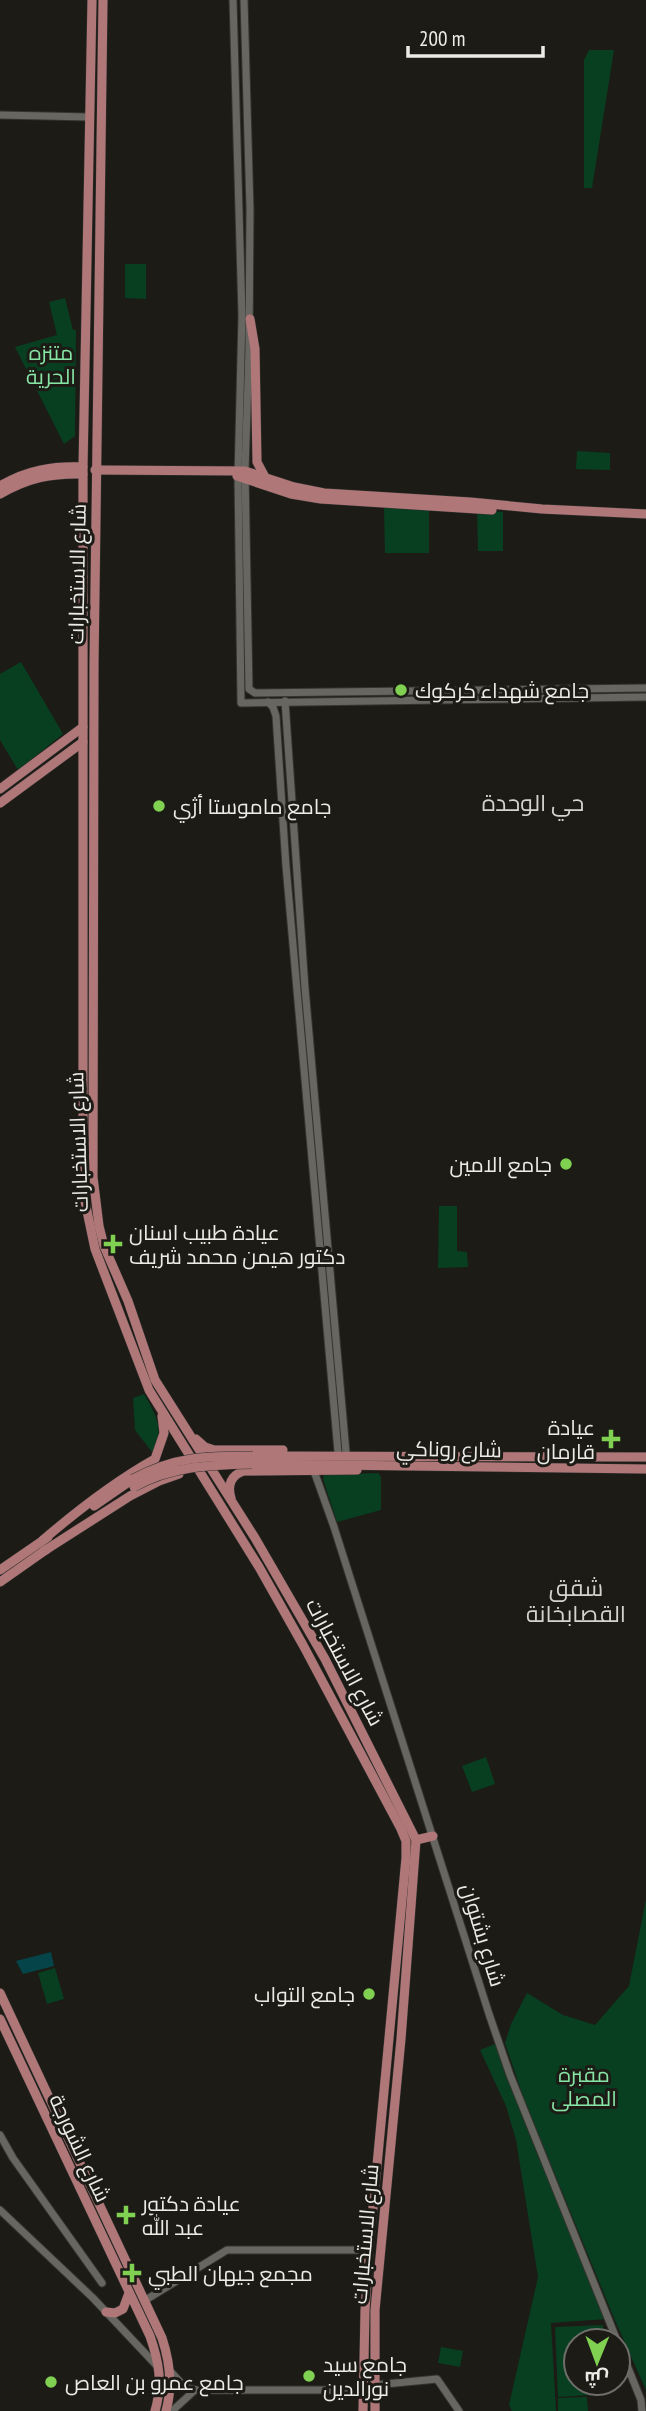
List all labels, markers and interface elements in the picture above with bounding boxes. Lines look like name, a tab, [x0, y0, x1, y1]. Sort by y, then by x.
scale bar	[408, 14, 543, 58]
text: 200 m	[419, 25, 465, 52]
park label: متنزه الحرية	[26, 339, 76, 390]
street label: شارع الاستخبارات	[62, 503, 93, 645]
place label: جامع شهداء كركوك	[415, 677, 589, 705]
marker: جامع شهداء كركوك	[393, 682, 409, 698]
district label: حي الوحدة	[482, 788, 584, 821]
place label: جامع ماموستا أژي	[173, 793, 332, 823]
marker: جامع ماموستا أژي	[151, 798, 167, 814]
street label: شارع الاستخبارات	[62, 1071, 95, 1213]
place label: جامع الامين	[449, 1151, 552, 1179]
marker: جامع الامين	[558, 1156, 574, 1172]
place label: عيادة طبيب اسنان دكتور هيمن محمد شريف	[129, 1219, 346, 1270]
marker: عيادة طبيب اسنان دكتور هيمن محمد شريف	[103, 1234, 123, 1254]
place label: عيادة قارمان	[537, 1414, 595, 1465]
marker: عيادة قارمان	[601, 1429, 621, 1449]
street label: شارع روناكي	[396, 1435, 502, 1466]
district label: شقق القصابخانة	[526, 1573, 626, 1628]
street label: شارع الاستخبارات	[299, 1594, 390, 1731]
street label: شارع بشتوان	[454, 1880, 512, 1990]
place label: جامع التواب	[254, 1981, 355, 2009]
marker: جامع التواب	[361, 1986, 377, 2002]
park label: مقبرة المصلى	[551, 2061, 617, 2112]
street label: شارع الشورجة	[42, 2090, 117, 2207]
street label: شارع الاستخبارات	[345, 2163, 386, 2305]
place label: عيادة دكتور عبد الله	[141, 2190, 241, 2241]
marker: عيادة دكتور عبد الله	[116, 2205, 136, 2225]
place label: مجمع جيهان الطبي	[148, 2260, 313, 2290]
marker: مجمع جيهان الطبي	[122, 2263, 142, 2283]
north arrow	[562, 2327, 632, 2397]
place label: جامع سيد نورالدين	[323, 2351, 407, 2402]
text: ش	[584, 2367, 609, 2391]
marker: جامع سيد نورالدين	[301, 2368, 317, 2384]
place label: جامع عمرو بن العاص	[65, 2369, 244, 2397]
marker: جامع عمرو بن العاص	[43, 2374, 59, 2390]

